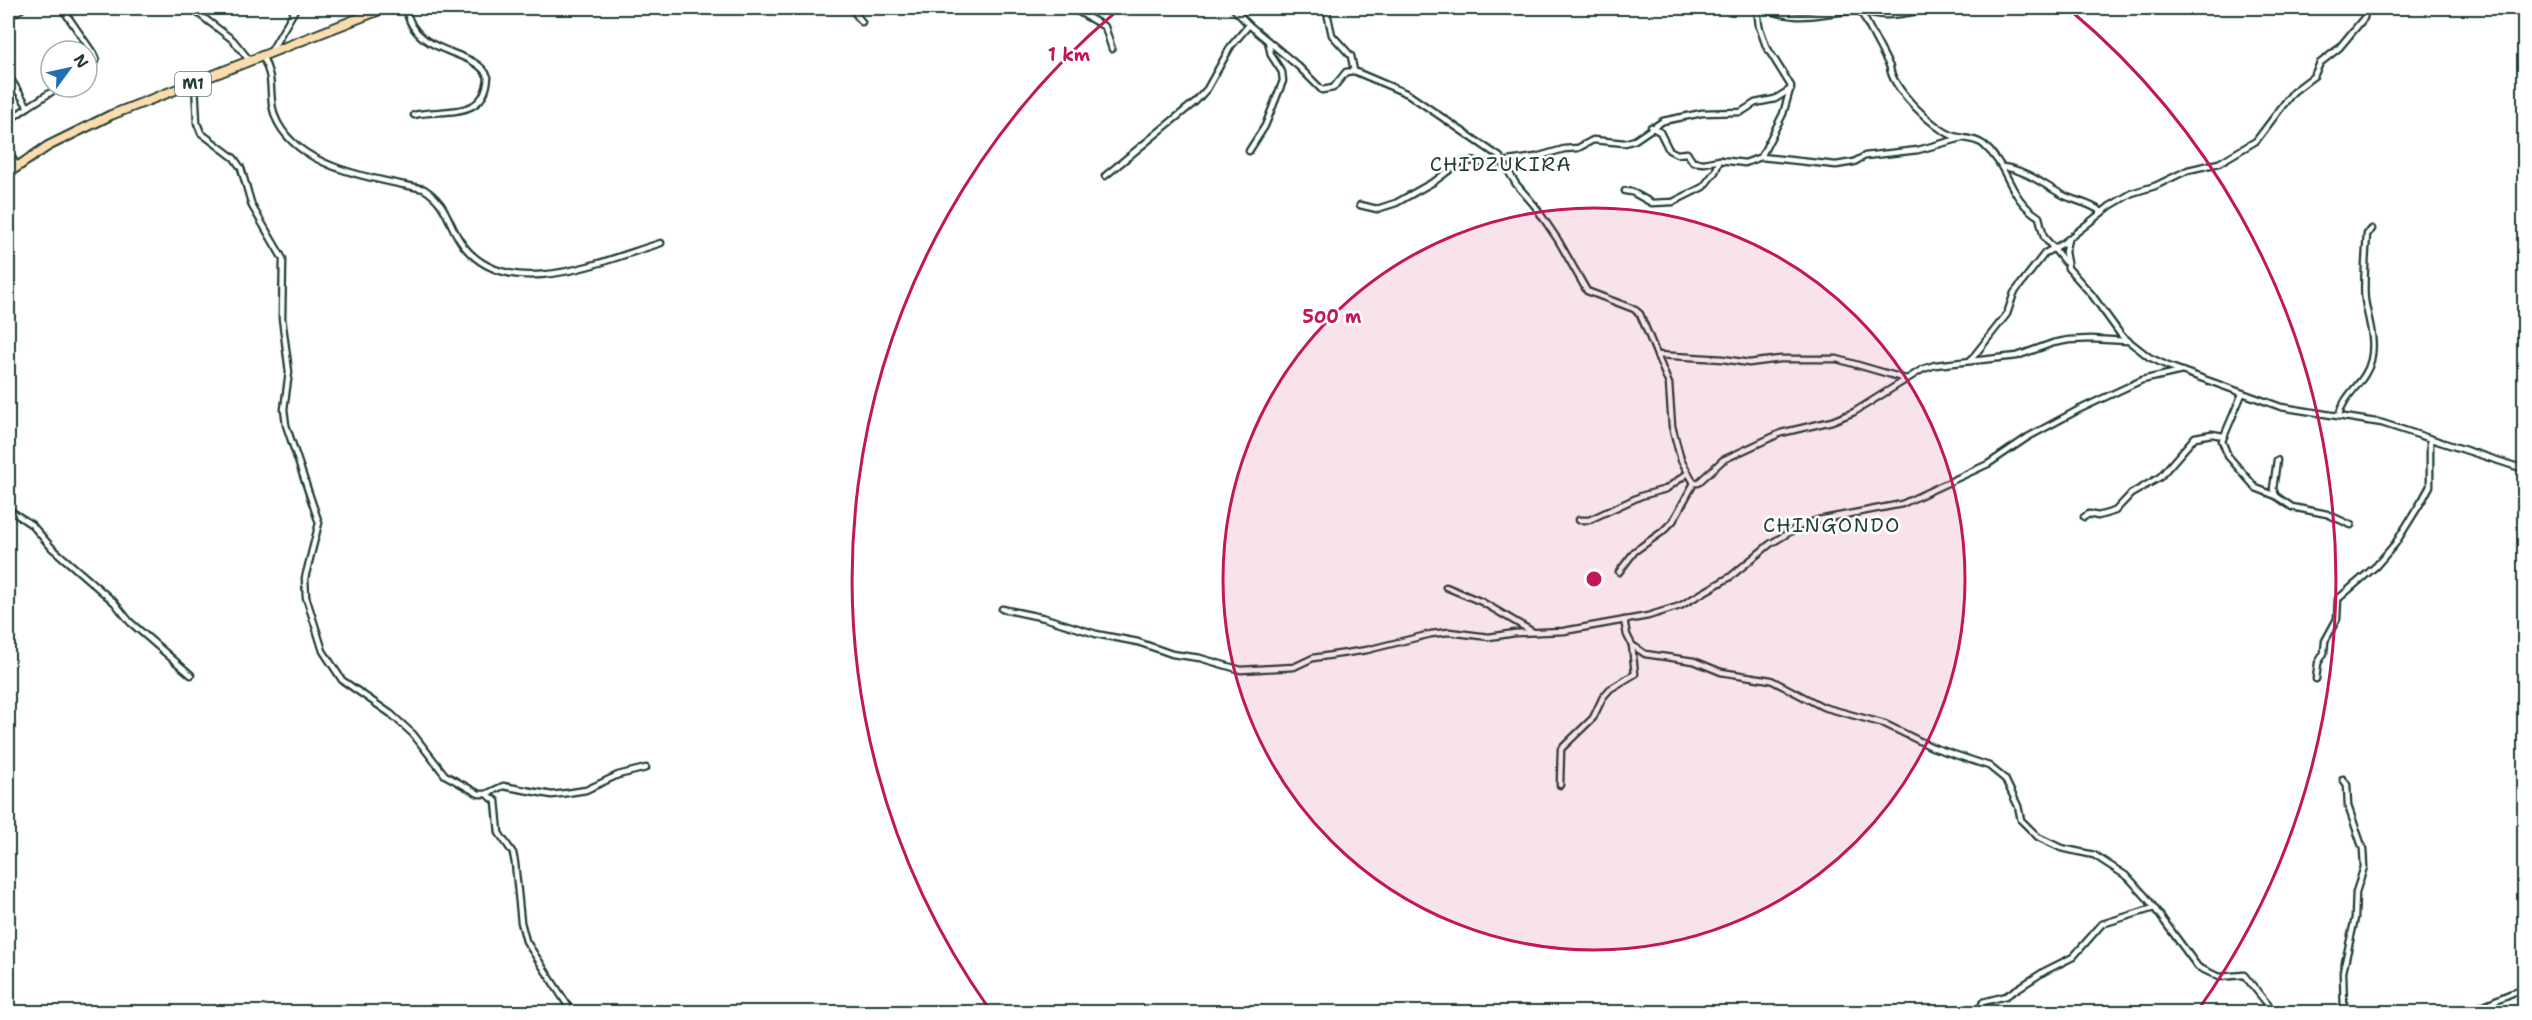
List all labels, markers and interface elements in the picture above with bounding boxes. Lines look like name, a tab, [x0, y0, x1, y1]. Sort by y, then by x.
north arrow	[39, 39, 99, 99]
text: 1 km	[1048, 43, 1091, 67]
text: N	[69, 50, 93, 72]
road number: M1	[175, 72, 211, 96]
district label: CHIDZUKIRA	[1430, 151, 1572, 177]
text: 500 m	[1303, 305, 1362, 329]
district label: CHINGONDO	[1763, 512, 1901, 538]
centre of rings	[1584, 569, 1604, 589]

